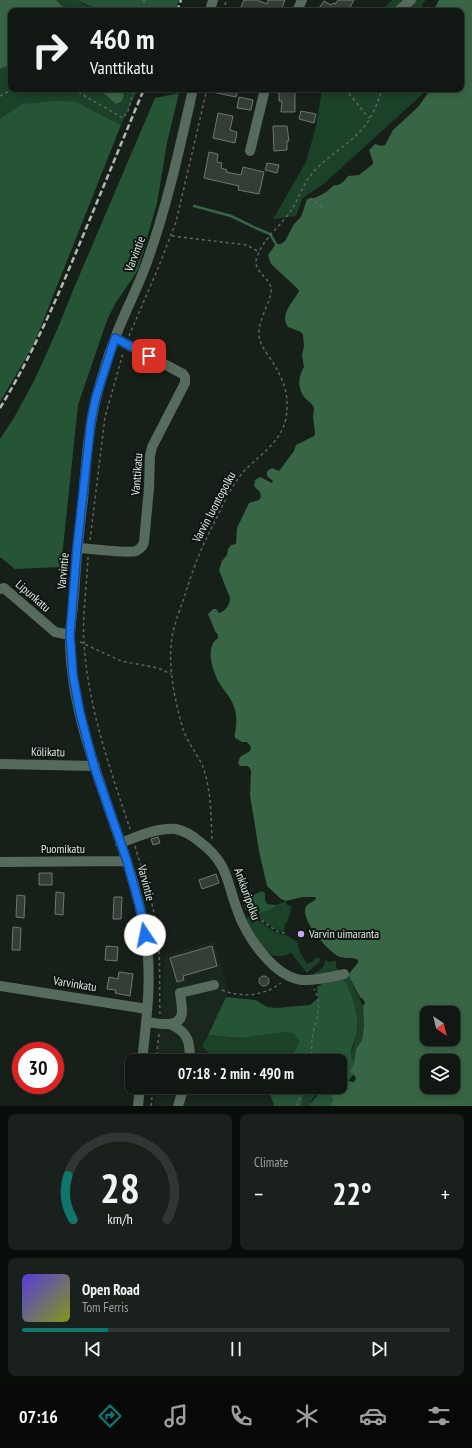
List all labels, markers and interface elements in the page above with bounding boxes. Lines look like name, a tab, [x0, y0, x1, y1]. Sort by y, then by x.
text: 460 m	[90, 20, 154, 57]
icon: right	[24, 24, 76, 76]
text: Vanttikatu	[90, 56, 153, 79]
street label: Varvintie	[121, 234, 148, 275]
pin	[132, 339, 166, 373]
icon: arrive	[138, 345, 160, 367]
street label: Vanttikatu	[127, 452, 145, 497]
street label: Varvin luontopolku	[188, 469, 239, 546]
street label: Varvintie	[53, 552, 72, 591]
street label: Lipunkatu	[13, 576, 54, 615]
street label: Kölikatu	[31, 744, 65, 759]
street label: Puomikatu	[41, 841, 85, 856]
street label: Varvintie	[134, 862, 158, 902]
street label: Ankkuripolku	[231, 866, 264, 922]
position arrow	[124, 914, 166, 956]
place label: Varvin uimaranta	[308, 926, 379, 941]
marker: Varvin uimaranta	[296, 929, 306, 939]
street label: Varvinkatu	[51, 973, 98, 994]
north arrow	[420, 1006, 460, 1046]
map controls	[420, 1006, 460, 1094]
speed limit sign: 30	[12, 1042, 64, 1094]
button: layers	[420, 1054, 460, 1094]
text: 07:18 · 2 min · 490 m	[178, 1064, 294, 1083]
text: Climate	[254, 1154, 288, 1171]
text: 28	[100, 1161, 140, 1214]
text: 22°	[332, 1174, 372, 1213]
text: −	[254, 1180, 263, 1208]
text: +	[441, 1180, 450, 1208]
text: km/h	[107, 1209, 133, 1228]
text: Open Road	[82, 1280, 140, 1299]
text: Tom Ferris	[82, 1299, 128, 1316]
icon: previous	[82, 1338, 104, 1360]
icon: pause	[225, 1338, 247, 1360]
icon: next	[368, 1338, 390, 1360]
icon: directions	[96, 1402, 124, 1430]
icon: music	[162, 1402, 190, 1430]
icon: phone	[227, 1402, 255, 1430]
icon: climate	[293, 1402, 321, 1430]
icon: car	[359, 1402, 387, 1430]
icon: filters	[425, 1402, 453, 1430]
text: 07:16	[19, 1405, 58, 1428]

